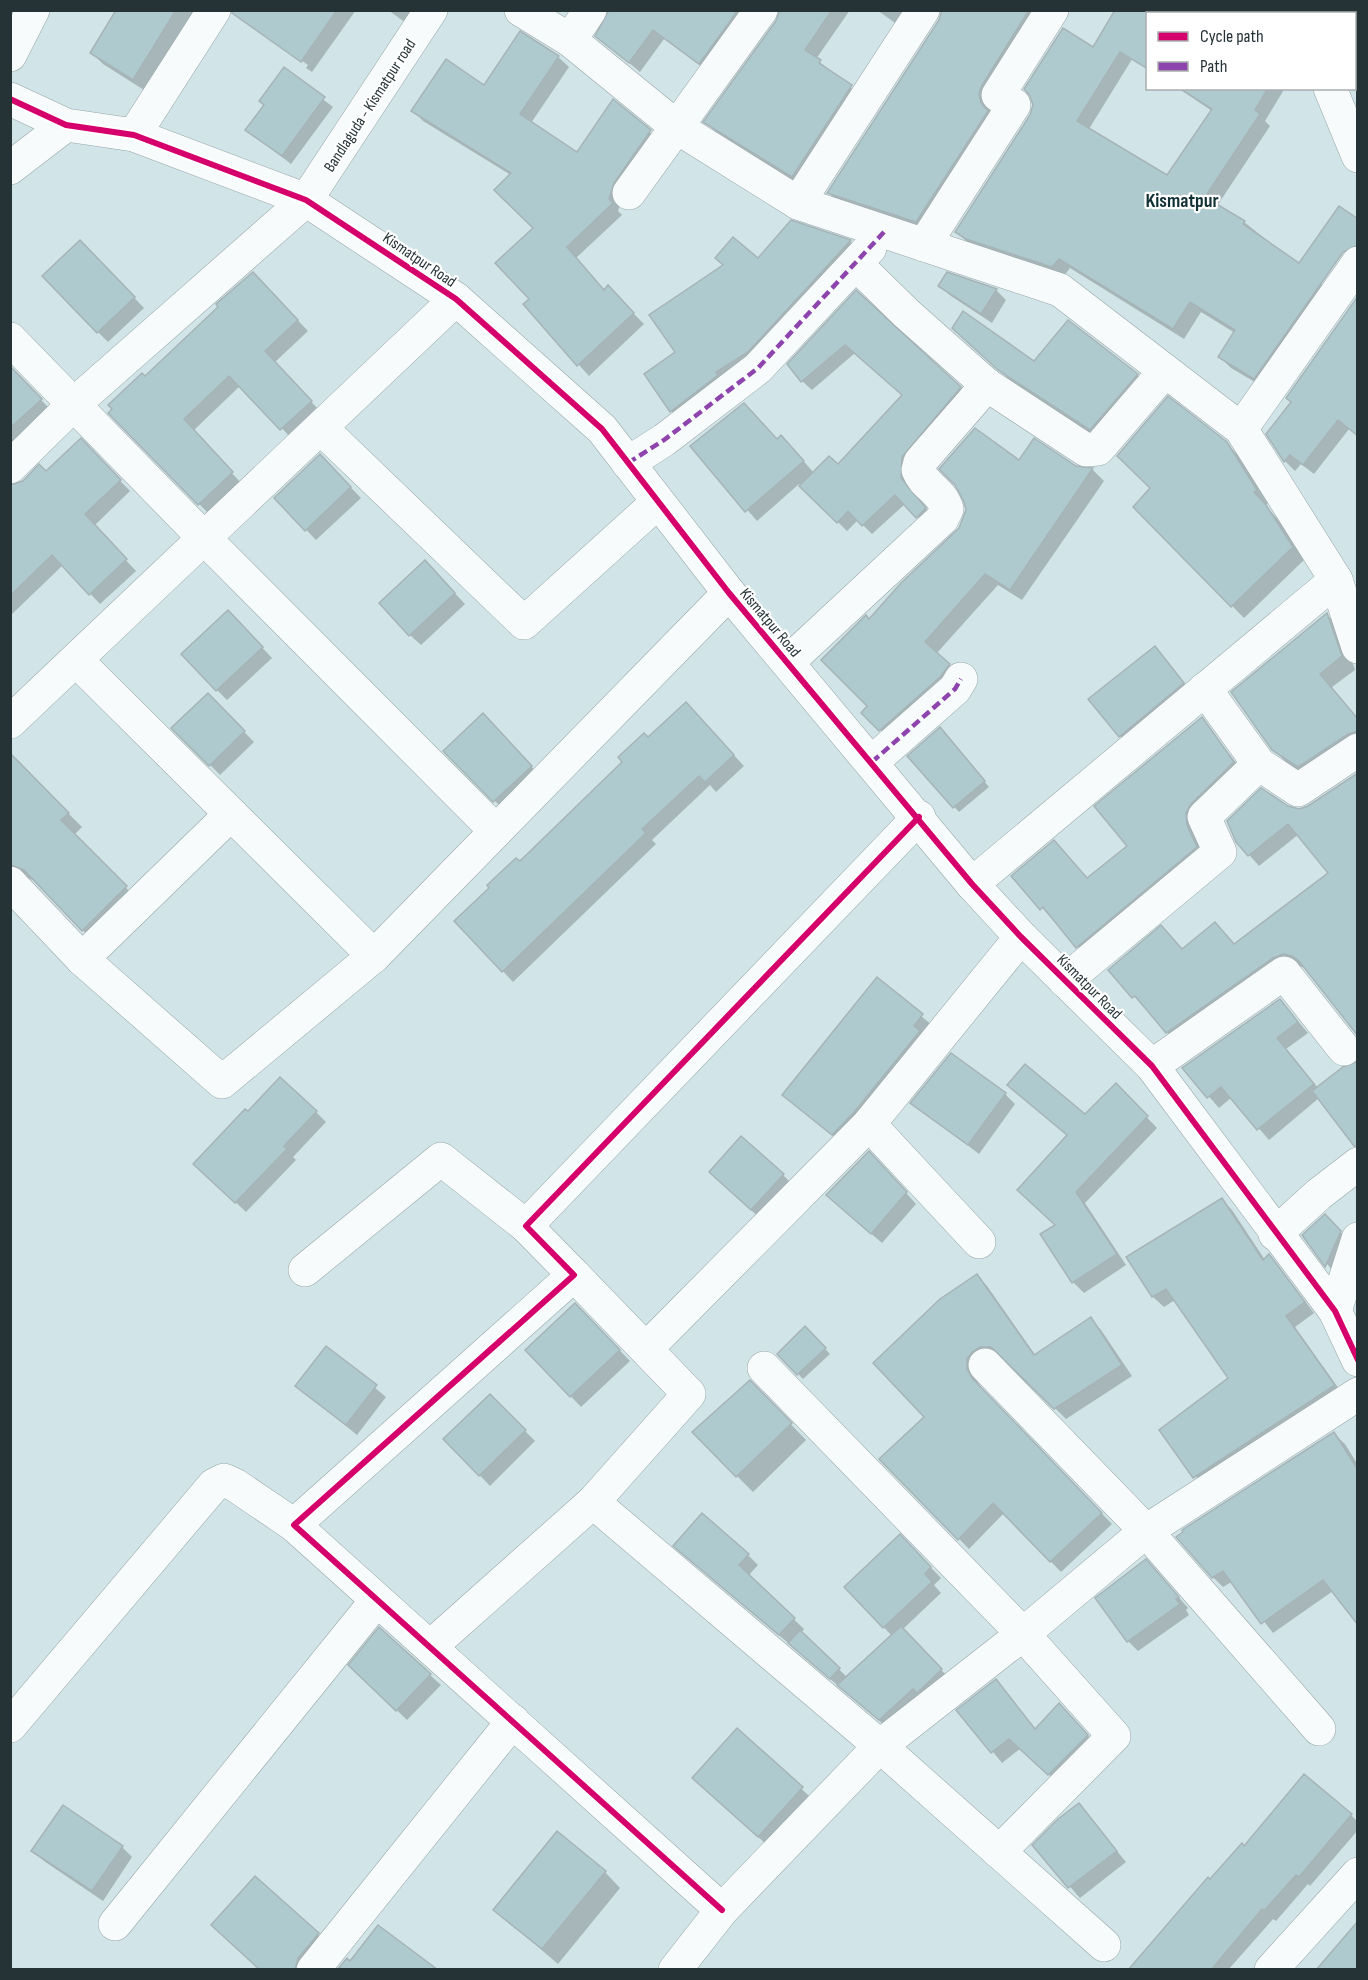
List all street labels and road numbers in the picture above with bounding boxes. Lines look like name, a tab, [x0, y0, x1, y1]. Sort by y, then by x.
street label: Bandlaguda - Kismatpur road	[320, 36, 420, 176]
street label: Kismatpur Road	[379, 229, 459, 292]
street label: Kismatpur Road	[735, 585, 804, 661]
street label: Kismatpur Road	[1052, 950, 1126, 1024]

